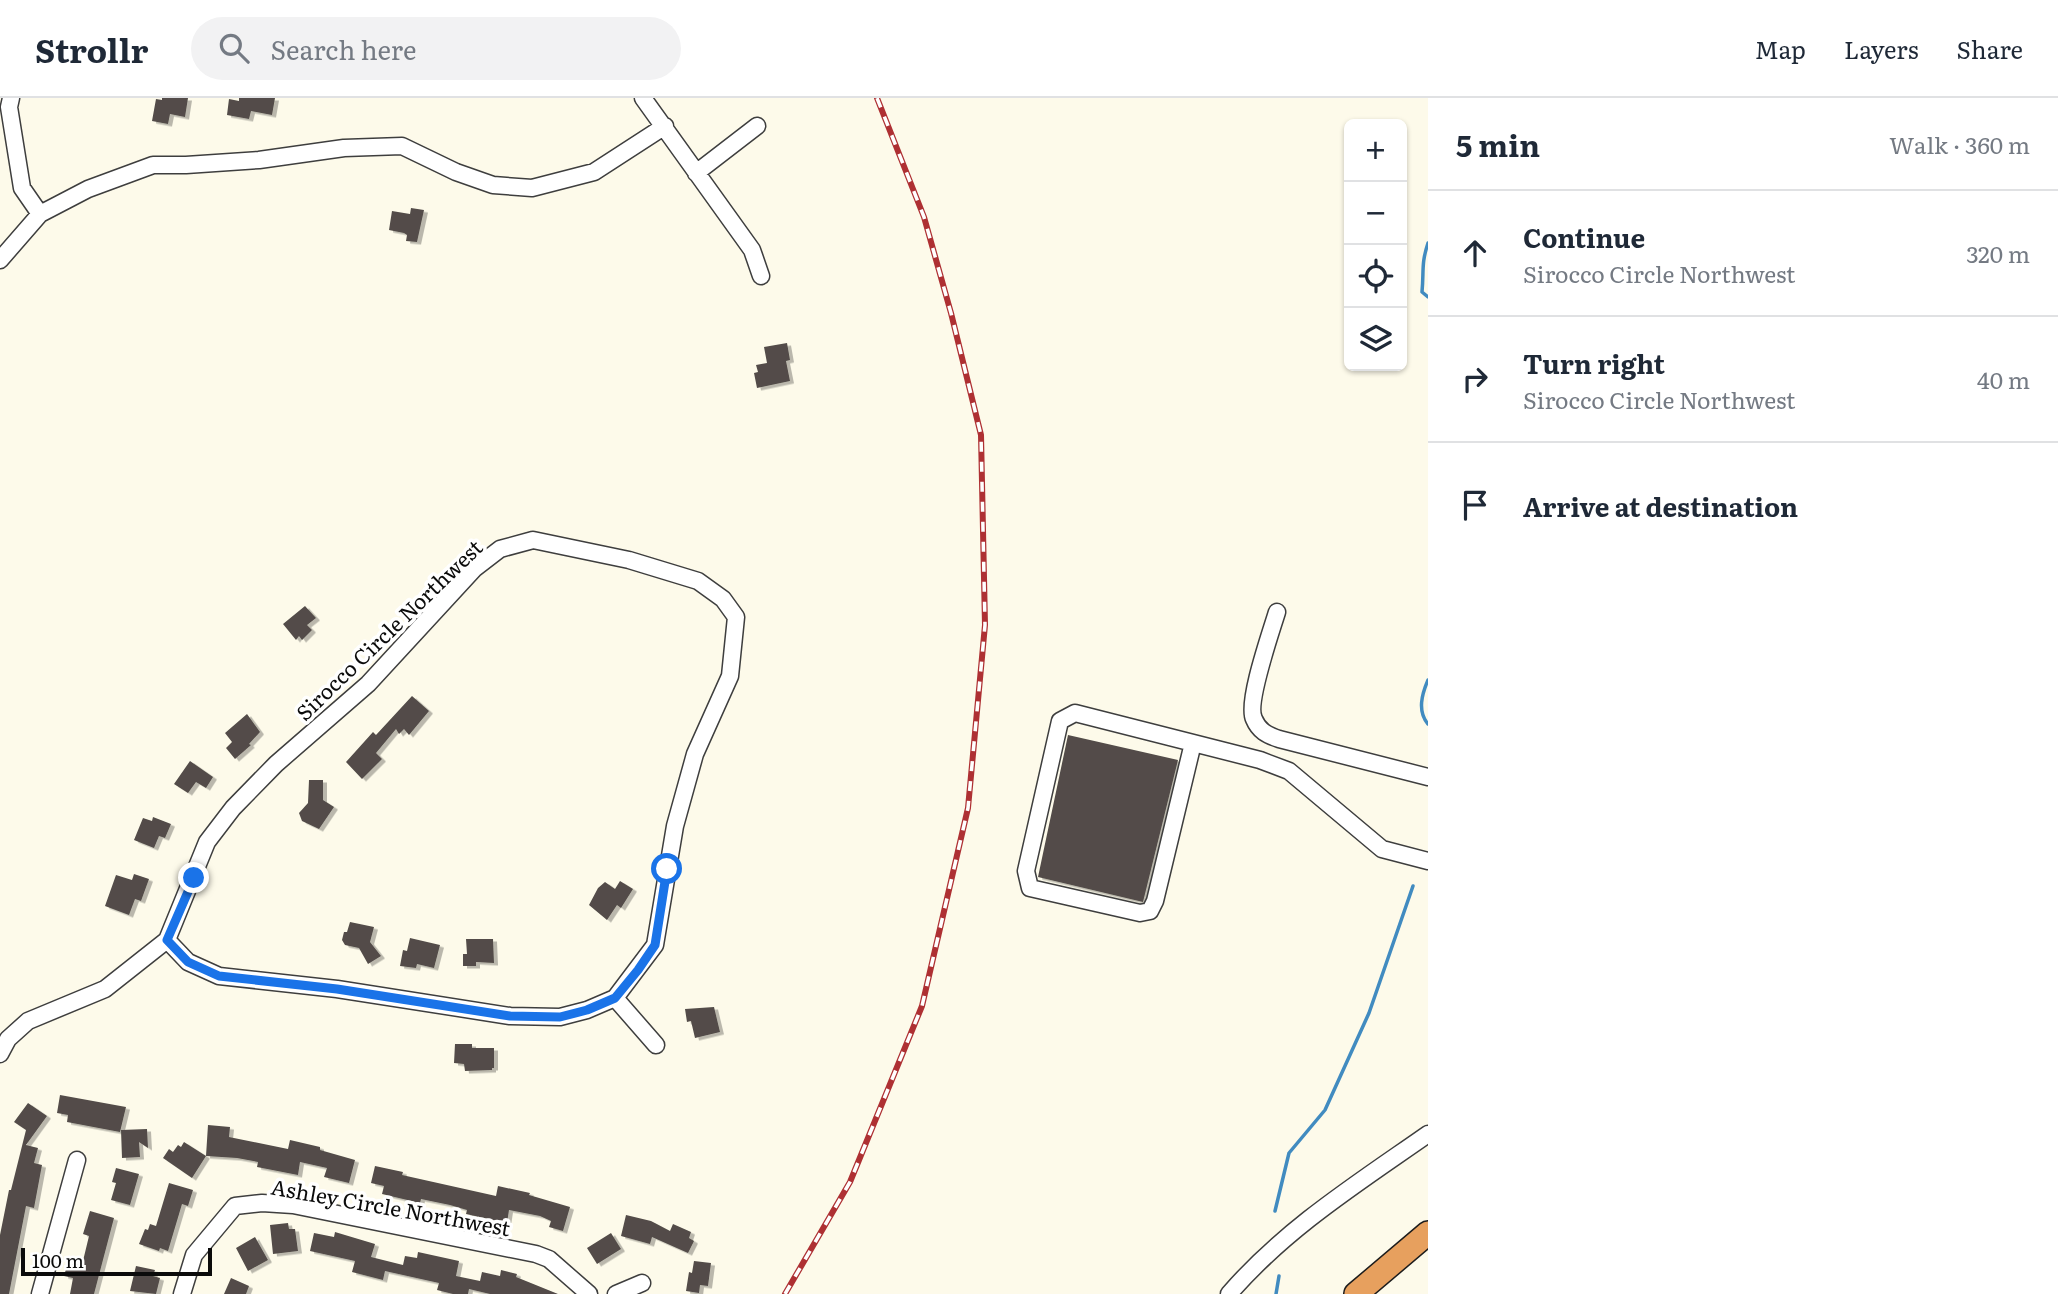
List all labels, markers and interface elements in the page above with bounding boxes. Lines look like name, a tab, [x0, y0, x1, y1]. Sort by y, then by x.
search box	[191, 17, 681, 80]
text: Strollr	[35, 24, 149, 73]
icon: search	[215, 29, 253, 67]
text: Search here	[271, 29, 416, 68]
text: Map	[1755, 31, 1806, 66]
text: Layers	[1844, 31, 1918, 66]
text: Share	[1956, 31, 2023, 66]
map controls	[1344, 119, 1407, 371]
button: +	[1344, 119, 1407, 182]
text: 5 min	[1456, 122, 1540, 166]
text: Walk · 360 m	[1889, 127, 2030, 161]
button: −	[1344, 182, 1407, 245]
text: Continue	[1523, 217, 1645, 256]
icon: ahead	[1456, 234, 1494, 272]
text: 320 m	[1966, 236, 2030, 270]
button: locate	[1344, 245, 1407, 308]
text: Sirocco Circle Northwest	[1523, 256, 1795, 290]
button: layers	[1344, 308, 1407, 371]
text: Turn right	[1523, 343, 1665, 382]
icon: right	[1456, 360, 1494, 398]
text: 40 m	[1977, 362, 2030, 396]
text: Sirocco Circle Northwest	[1523, 382, 1795, 416]
icon: arrive	[1456, 486, 1494, 524]
text: Arrive at destination	[1523, 486, 1798, 525]
street label: Sirocco Circle Northwest	[288, 531, 489, 727]
route start	[651, 853, 682, 884]
route end	[178, 862, 209, 893]
street label: Ashley Circle Northwest	[269, 1170, 514, 1242]
scale bar	[21, 1245, 212, 1277]
text: 100 m	[32, 1246, 84, 1274]

